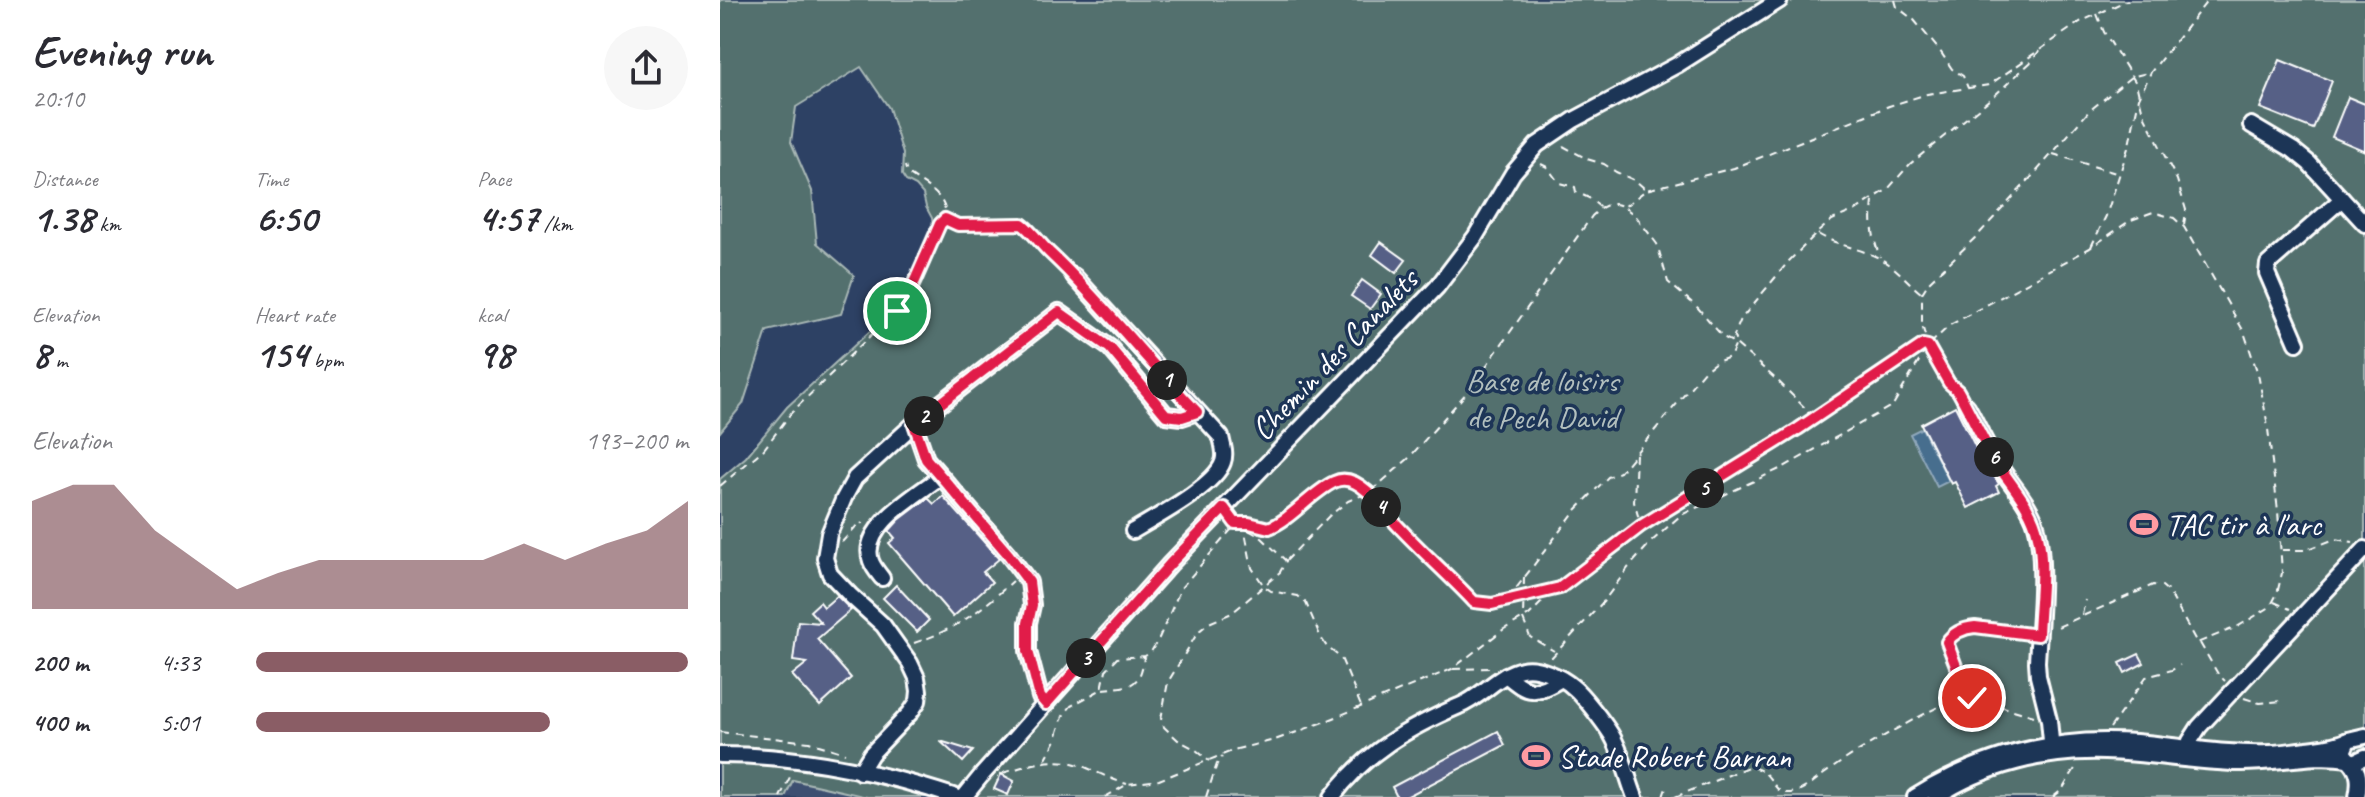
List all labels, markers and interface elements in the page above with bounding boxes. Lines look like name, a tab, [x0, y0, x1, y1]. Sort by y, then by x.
text: Evening run	[32, 24, 212, 79]
button: share	[604, 26, 688, 110]
text: 20:10	[32, 82, 84, 115]
text: Distance	[32, 165, 98, 193]
text: Time	[255, 165, 288, 193]
text: Pace	[477, 165, 511, 193]
text: 1.38	[32, 193, 94, 243]
text: 6:50	[255, 193, 317, 243]
text: 4:57	[477, 193, 538, 243]
text: km	[94, 210, 121, 238]
text: /km	[538, 210, 573, 238]
street label: Chemin des Canalets	[1242, 258, 1429, 449]
pin	[863, 277, 931, 345]
icon: arrive	[875, 289, 919, 333]
text: Elevation	[32, 301, 100, 329]
text: Heart rate	[255, 301, 335, 329]
text: kcal	[477, 301, 506, 329]
text: 8	[32, 329, 50, 379]
text: 154	[255, 329, 308, 379]
text: 98	[477, 329, 513, 379]
text: m	[50, 346, 68, 374]
text: bpm	[308, 346, 344, 374]
pin: 1	[1147, 360, 1187, 400]
park label: Base de loisirs de Pech David	[1466, 360, 1623, 438]
text: 1	[1162, 366, 1172, 394]
pin: 2	[904, 396, 944, 436]
text: 2	[919, 402, 929, 430]
text: Elevation	[32, 424, 112, 457]
text: 193–200 m	[585, 424, 688, 457]
pin: 6	[1974, 437, 2014, 477]
text: 6	[1989, 443, 1999, 471]
pin: 5	[1684, 468, 1724, 508]
text: 5	[1699, 474, 1709, 502]
pin: 4	[1361, 487, 1401, 527]
text: 4	[1376, 493, 1386, 521]
place label: TAC tir à l'arc	[2166, 504, 2323, 545]
sports icon: TAC tir à l'arc	[2129, 509, 2159, 539]
pin: 3	[1066, 638, 1106, 678]
text: 3	[1081, 644, 1091, 672]
text: 200 m	[32, 646, 88, 679]
text: 4:33	[160, 646, 200, 679]
pin	[1938, 664, 2006, 732]
icon: check	[1950, 676, 1994, 720]
text: 400 m	[32, 706, 88, 739]
text: 5:01	[160, 706, 200, 739]
place label: Stade Robert Barran	[1558, 736, 1792, 777]
sports icon: Stade Robert Barran	[1521, 741, 1551, 771]

